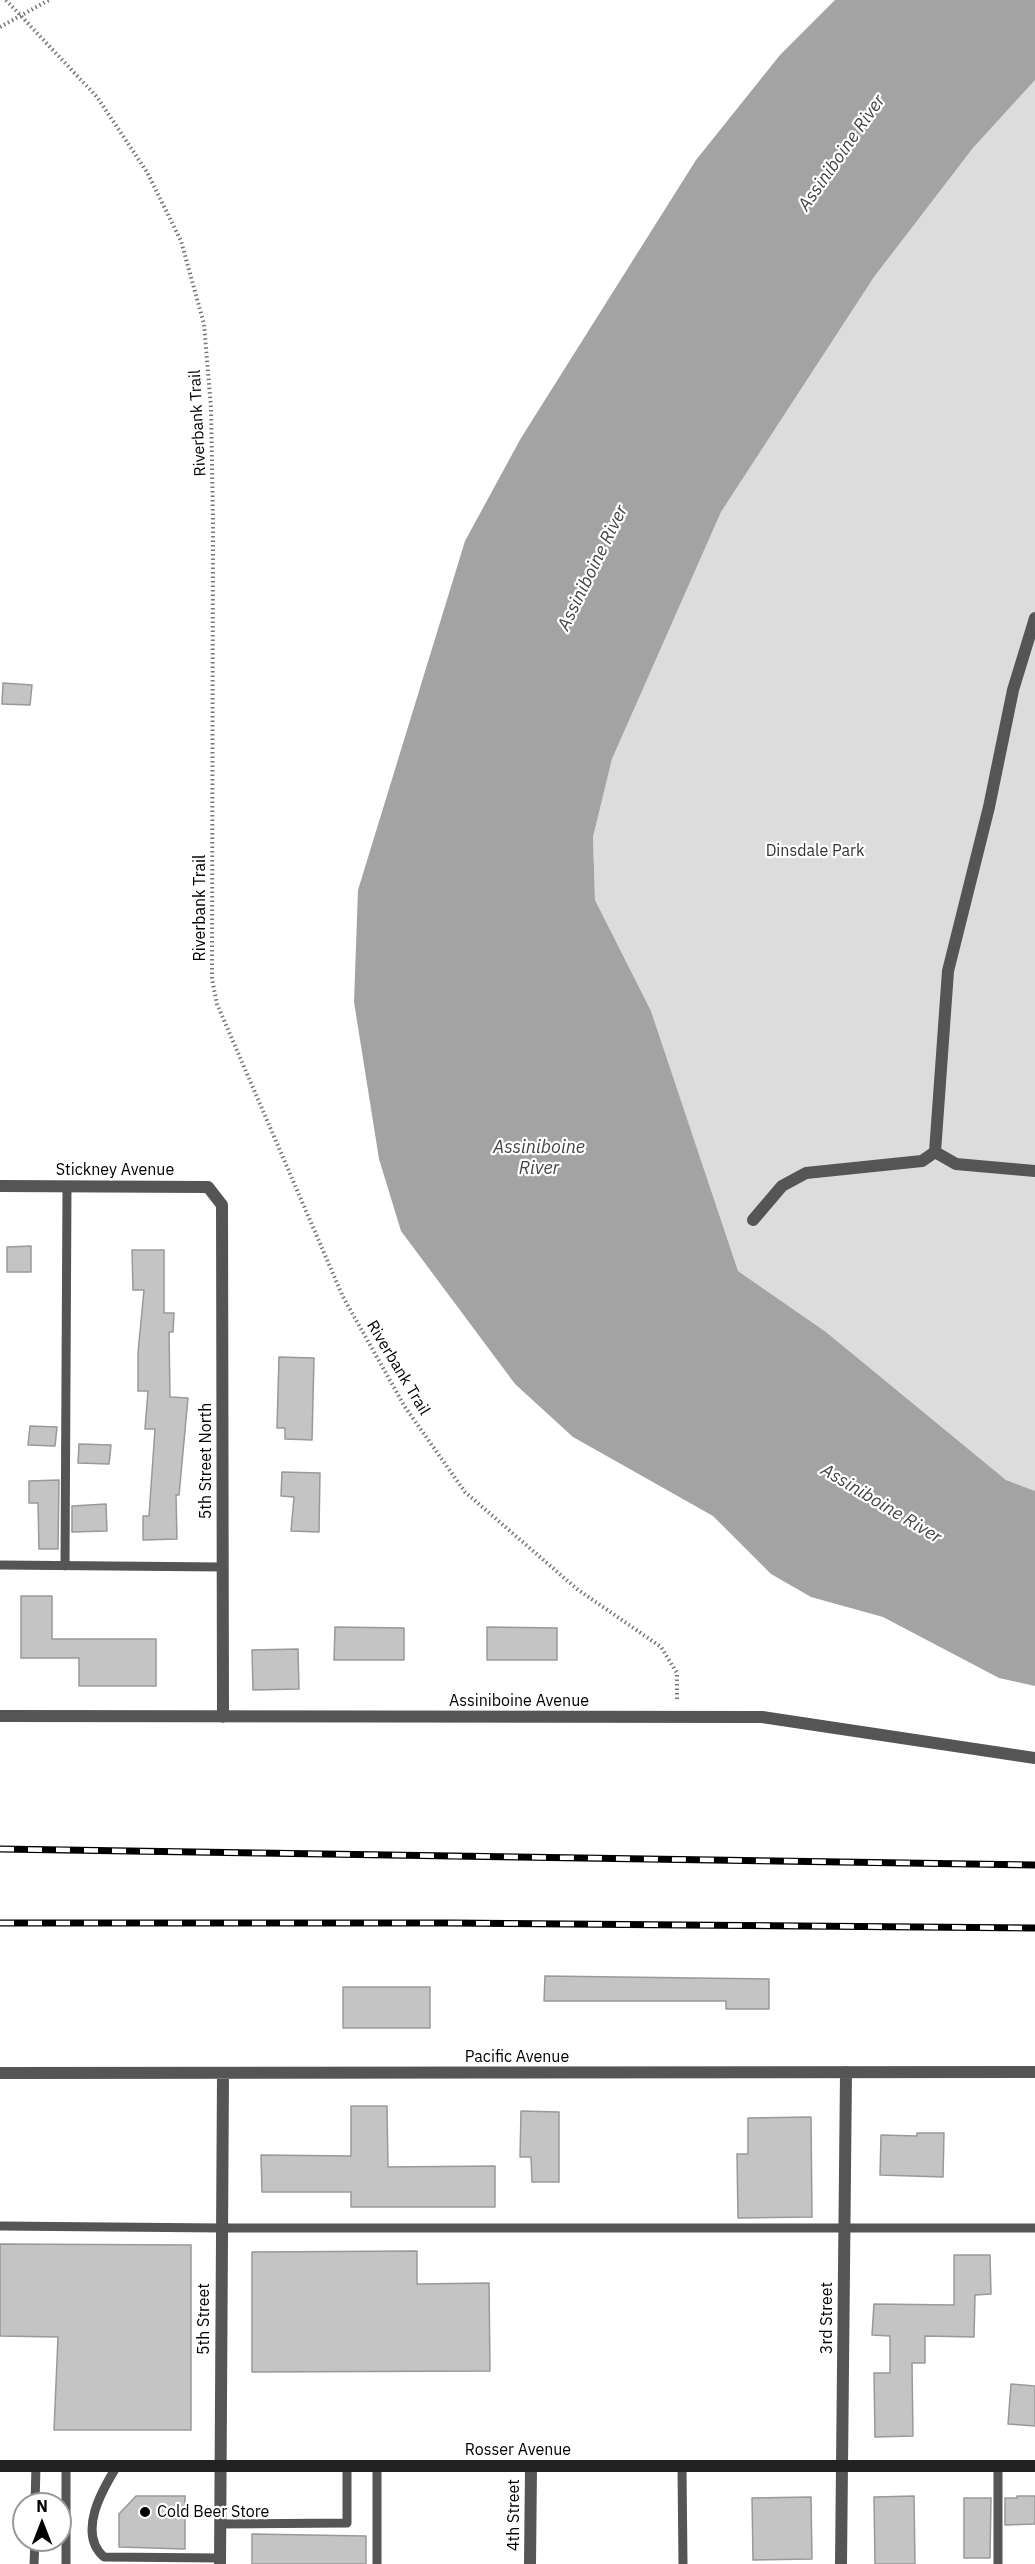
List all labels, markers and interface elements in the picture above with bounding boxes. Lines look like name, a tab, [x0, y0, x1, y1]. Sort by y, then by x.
water label: Assiniboine River	[794, 91, 890, 215]
street label: Riverbank Trail	[186, 369, 210, 477]
water label: Assiniboine River	[553, 502, 633, 634]
park label: Dinsdale Park	[766, 841, 864, 861]
street label: Riverbank Trail	[190, 855, 210, 961]
water label: Assiniboine River	[493, 1137, 585, 1180]
street label: Stickney Avenue	[56, 1160, 174, 1180]
street label: Riverbank Trail	[362, 1317, 434, 1419]
street label: 5th Street North	[196, 1403, 216, 1519]
water label: Assiniboine River	[817, 1460, 945, 1548]
street label: Assiniboine Avenue	[449, 1691, 589, 1711]
street label: Pacific Avenue	[465, 2047, 569, 2067]
street label: 3rd Street	[817, 2282, 837, 2354]
street label: 5th Street	[194, 2283, 214, 2355]
street label: Rosser Avenue	[465, 2440, 571, 2460]
street label: 4th Street	[504, 2479, 524, 2551]
north arrow	[12, 2492, 72, 2552]
text: N	[36, 2496, 48, 2516]
place label: Cold Beer Store	[157, 2502, 269, 2522]
marker: Cold Beer Store	[138, 2505, 152, 2519]

